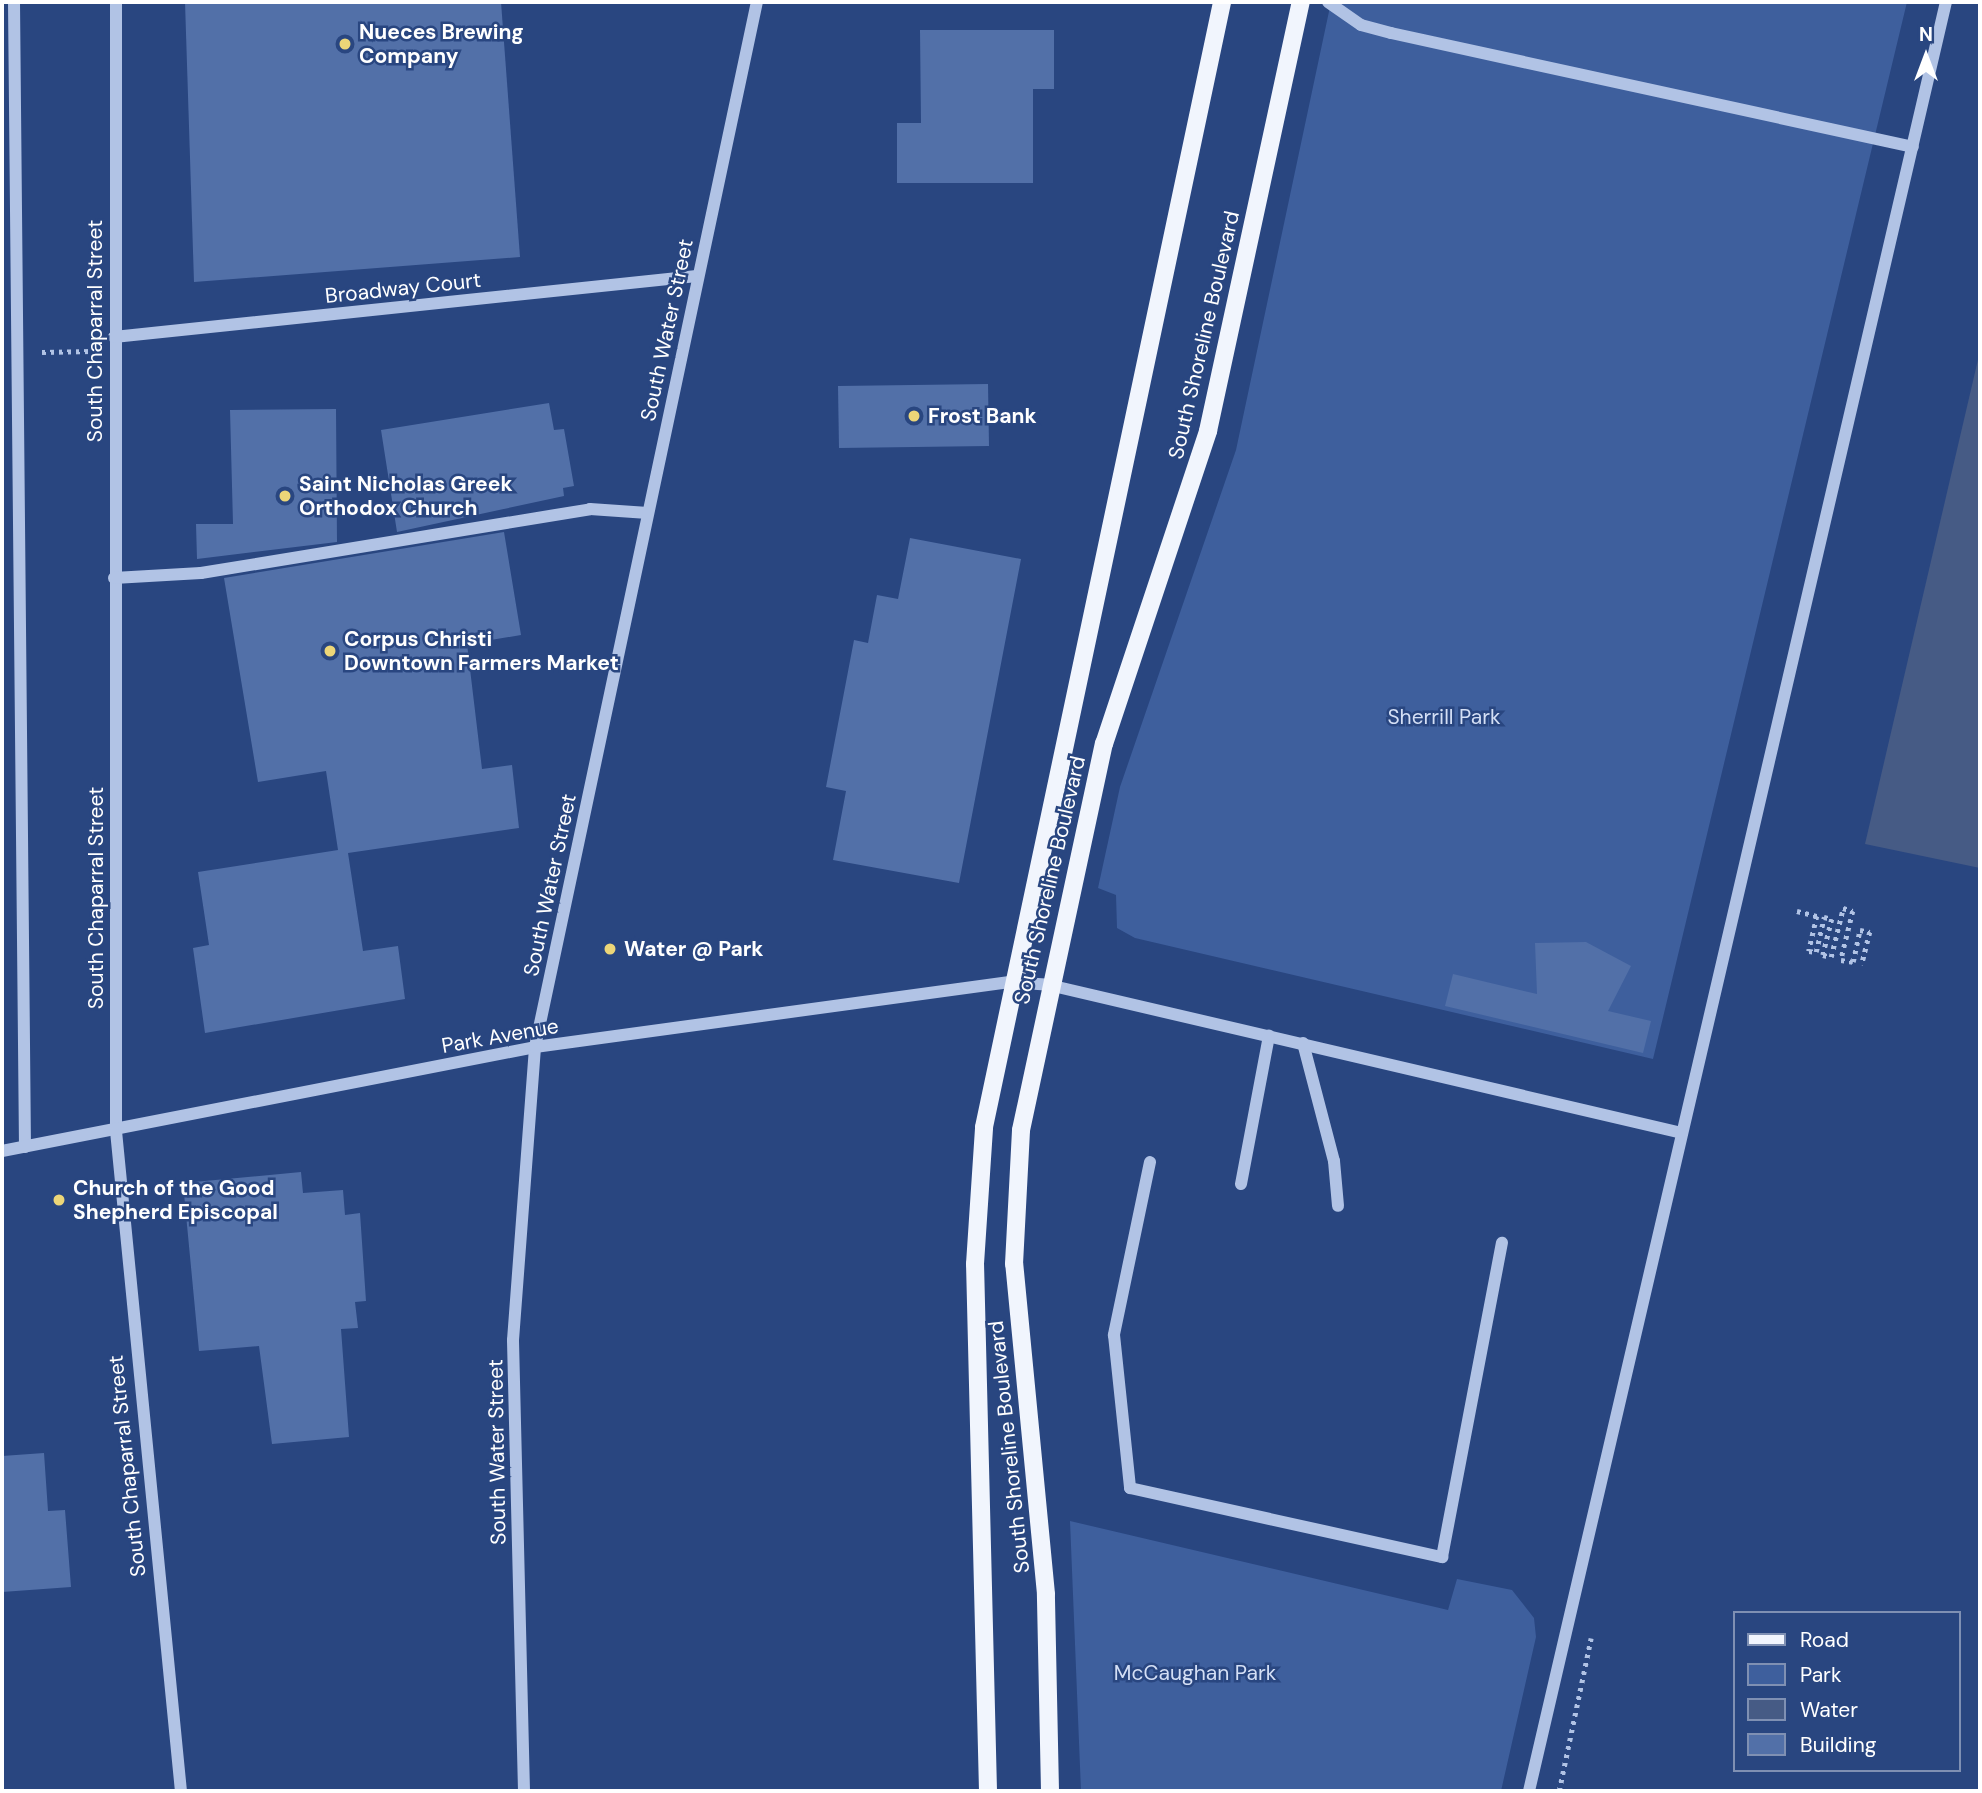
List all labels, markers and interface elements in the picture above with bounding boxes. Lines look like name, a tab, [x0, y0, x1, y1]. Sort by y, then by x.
place label: Nueces Brewing Company	[359, 19, 524, 69]
north arrow	[1891, 21, 1961, 91]
text: N	[1919, 22, 1933, 47]
marker: Nueces Brewing Company	[337, 36, 353, 52]
street label: South Shoreline Boulevard	[1163, 209, 1245, 461]
street label: South Chaparral Street	[82, 220, 108, 442]
street label: South Water Street	[635, 237, 699, 423]
street label: Broadway Court	[324, 267, 482, 309]
place label: Frost Bank	[928, 403, 1037, 429]
marker: Frost Bank	[906, 408, 922, 424]
place label: Saint Nicholas Greek Orthodox Church	[299, 471, 513, 521]
marker: Saint Nicholas Greek Orthodox Church	[277, 488, 293, 504]
place label: Corpus Christi Downtown Farmers Market	[344, 626, 619, 676]
marker: Corpus Christi Downtown Farmers Market	[322, 643, 338, 659]
park label: Sherrill Park	[1387, 704, 1501, 730]
street label: South Shoreline Boulevard	[1009, 754, 1091, 1006]
street label: South Chaparral Street	[83, 787, 109, 1009]
street label: South Water Street	[518, 792, 582, 978]
place label: Water @ Park	[624, 936, 763, 962]
marker: Water @ Park	[602, 941, 618, 957]
street label: Park Avenue	[440, 1013, 560, 1059]
place label: Church of the Good Shepherd Episcopal	[73, 1175, 278, 1225]
marker: Church of the Good Shepherd Episcopal	[51, 1192, 67, 1208]
street label: South Shoreline Boulevard	[983, 1320, 1035, 1574]
street label: South Chaparral Street	[103, 1354, 151, 1578]
street label: South Water Street	[483, 1359, 511, 1545]
legend	[1734, 1611, 1961, 1772]
text: Road	[1800, 1626, 1849, 1654]
park label: McCaughan Park	[1114, 1660, 1276, 1686]
text: Park	[1800, 1661, 1841, 1689]
text: Water	[1800, 1696, 1858, 1724]
text: Building	[1800, 1731, 1876, 1759]

